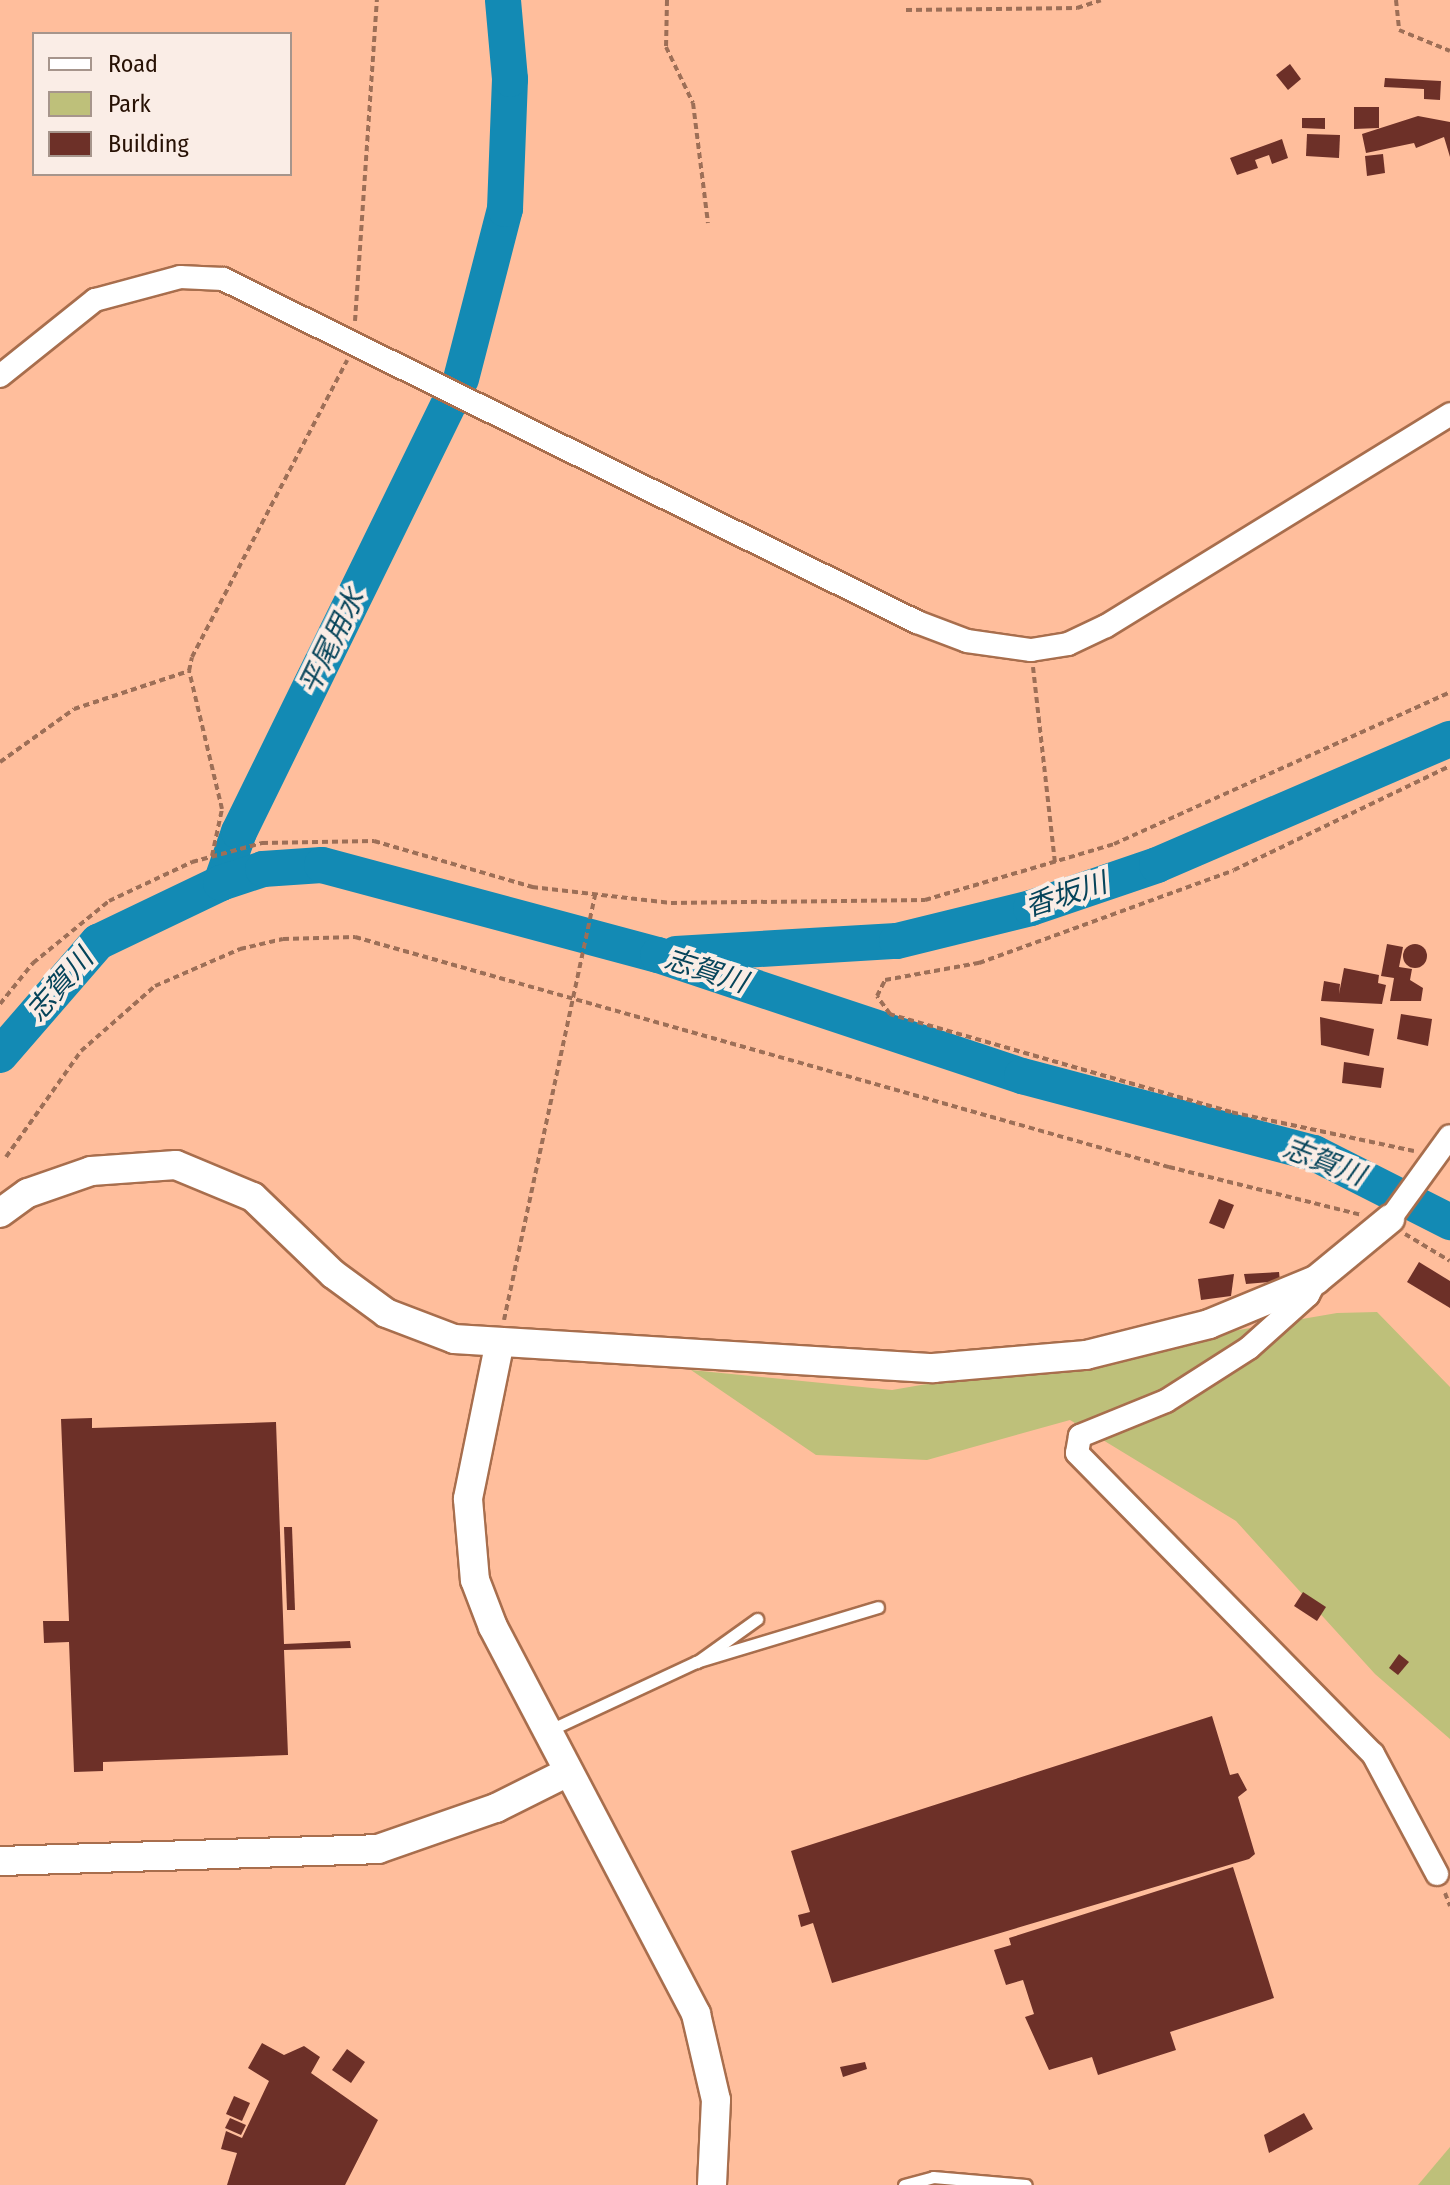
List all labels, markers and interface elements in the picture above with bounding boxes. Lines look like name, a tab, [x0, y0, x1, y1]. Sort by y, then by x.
legend	[32, 32, 292, 176]
text: Road	[108, 50, 158, 78]
text: Park	[108, 90, 151, 118]
text: Building	[108, 130, 189, 158]
water label: 平尾用水	[292, 584, 372, 700]
water label: 香坂川	[1021, 866, 1111, 924]
water label: 志賀川	[20, 942, 100, 1028]
water label: 志賀川	[661, 942, 751, 1000]
water label: 志賀川	[1279, 1131, 1369, 1193]

